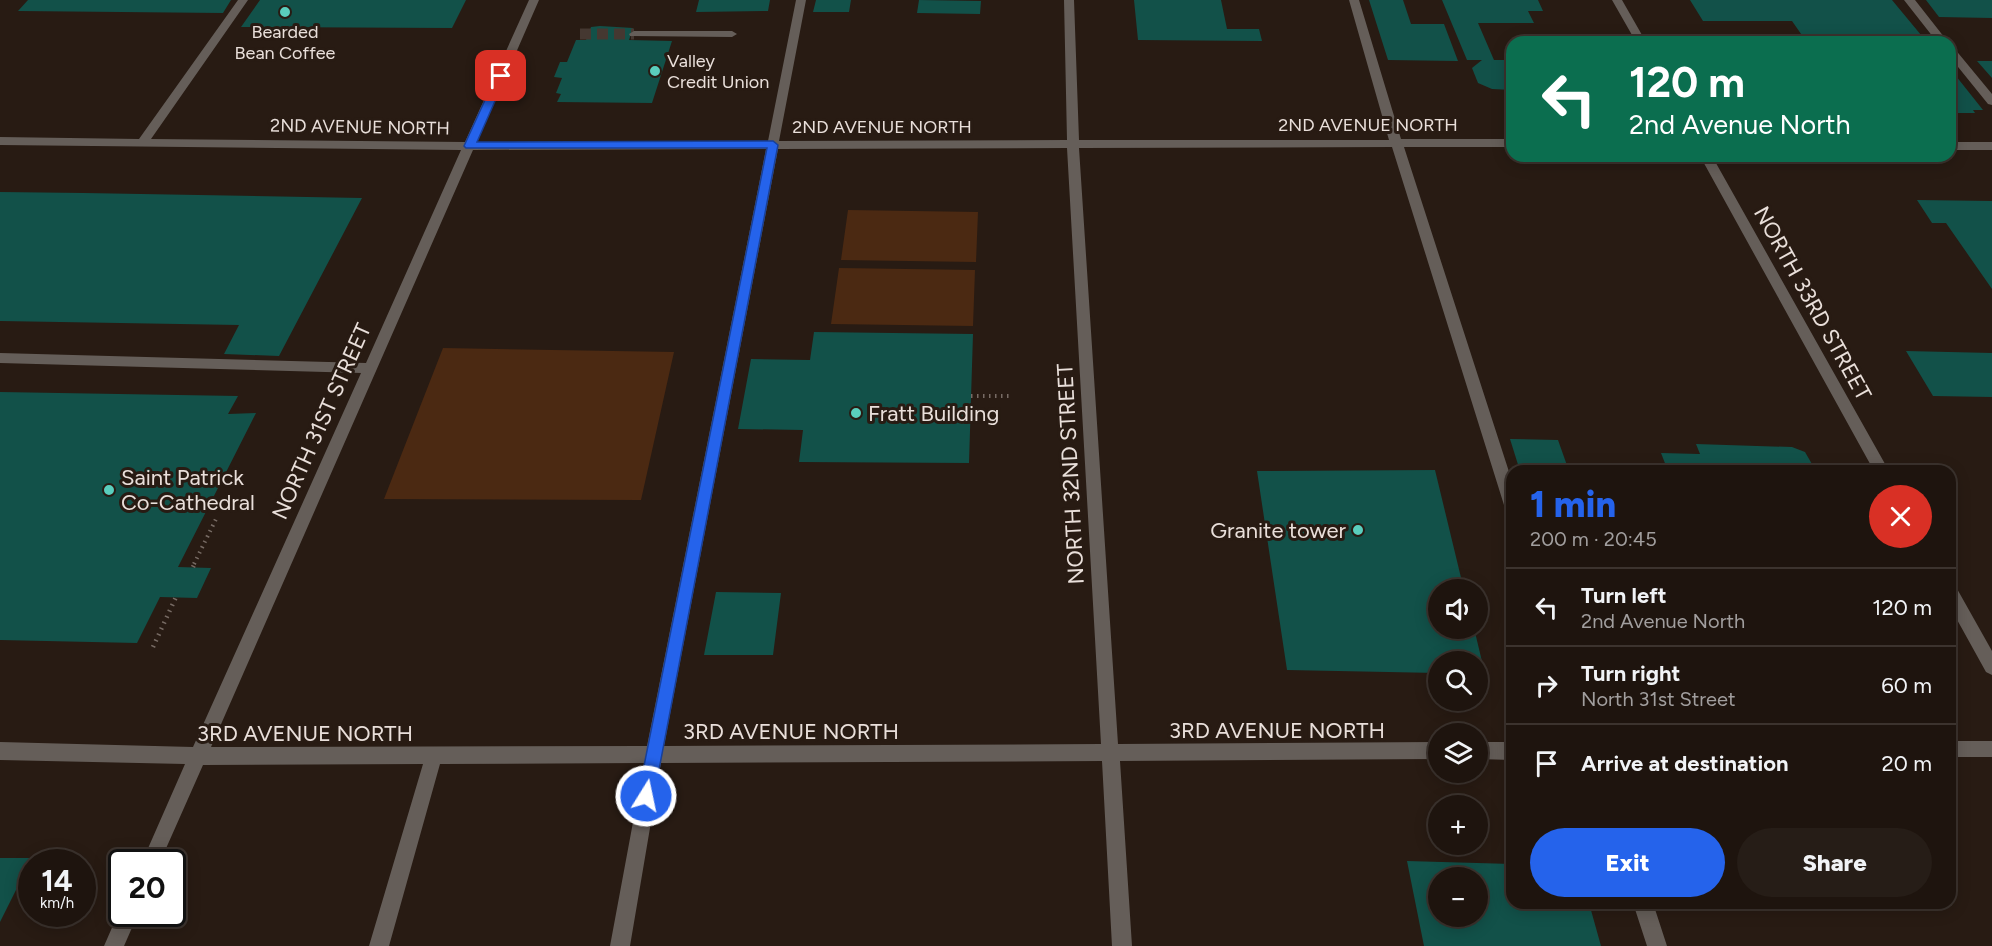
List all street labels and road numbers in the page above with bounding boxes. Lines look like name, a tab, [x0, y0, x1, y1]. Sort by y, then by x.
street label: 2ND AVENUE NORTH	[270, 114, 450, 140]
street label: 2ND AVENUE NORTH	[1278, 114, 1458, 136]
street label: 2ND AVENUE NORTH	[792, 116, 972, 138]
street label: NORTH 33RD STREET	[1748, 201, 1877, 405]
street label: NORTH 31ST STREET	[266, 319, 377, 523]
street label: NORTH 32ND STREET	[1051, 363, 1090, 585]
street label: 3RD AVENUE NORTH	[1169, 717, 1385, 744]
street label: 3RD AVENUE NORTH	[683, 718, 899, 745]
street label: 3RD AVENUE NORTH	[197, 720, 413, 747]

